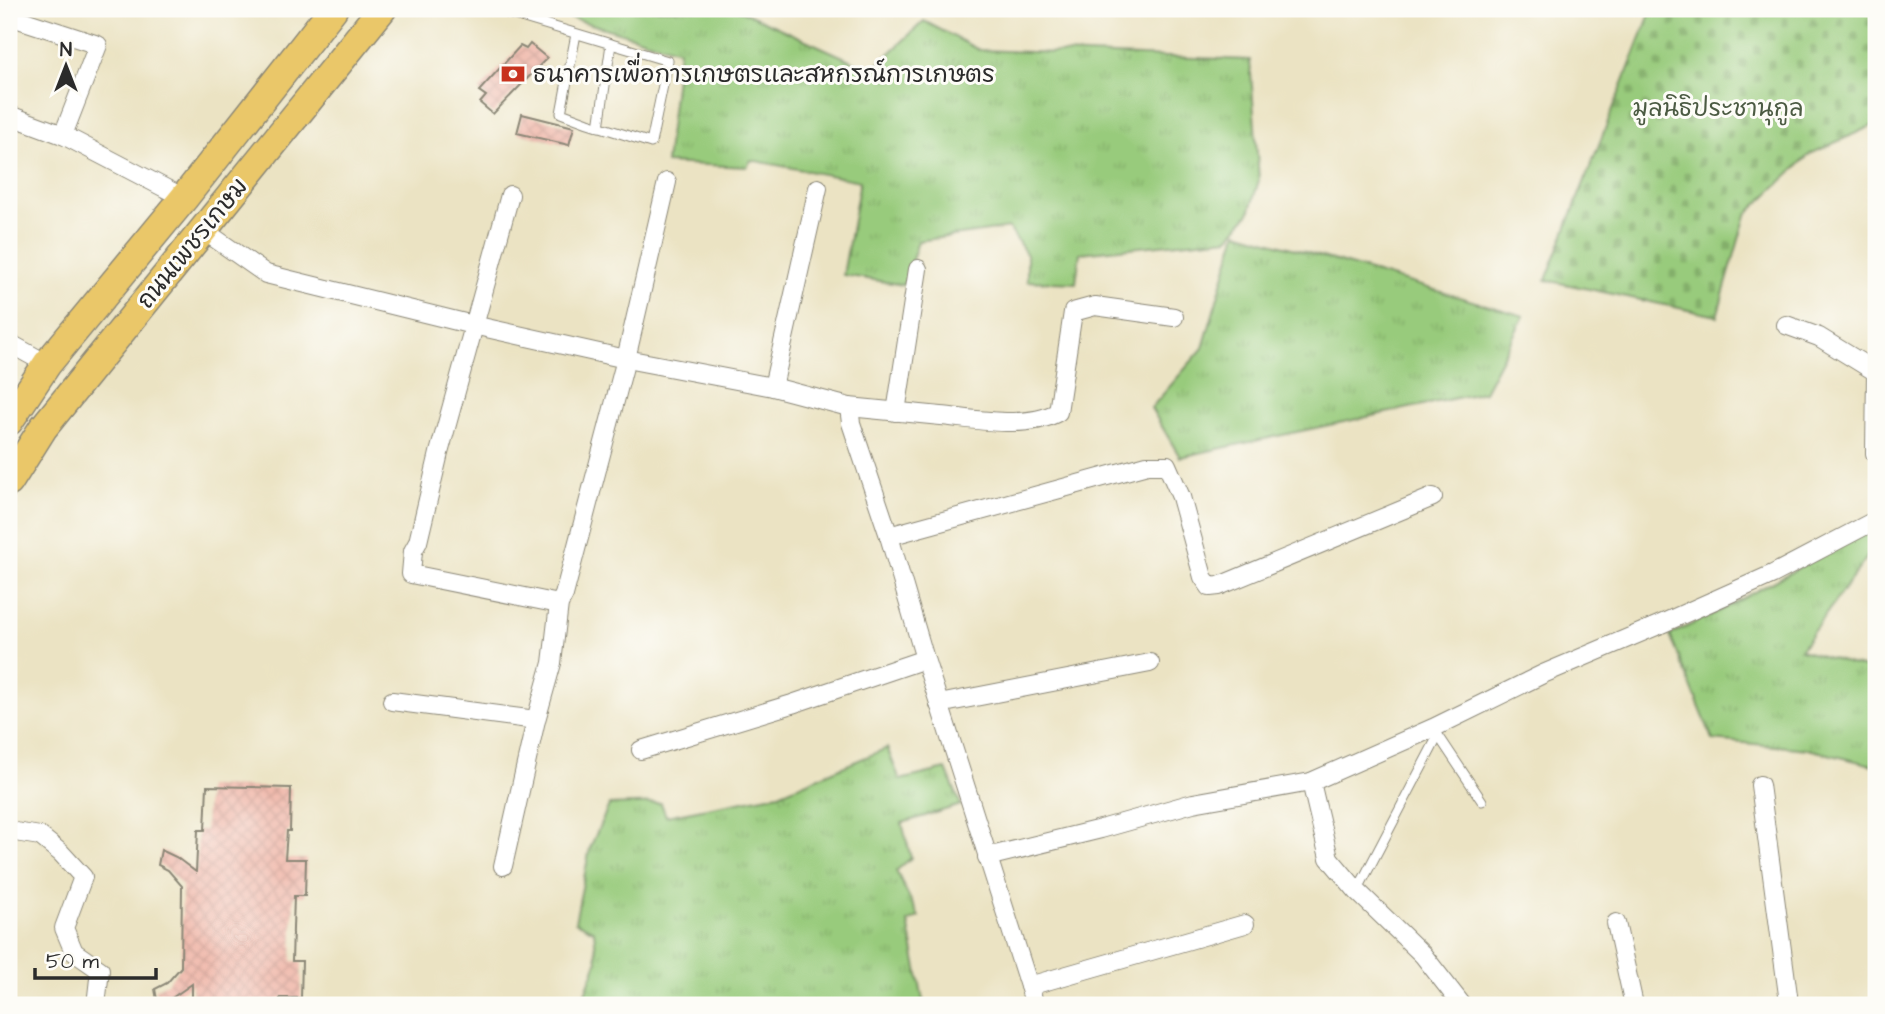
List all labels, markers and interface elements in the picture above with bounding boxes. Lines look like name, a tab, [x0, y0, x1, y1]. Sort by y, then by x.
north arrow	[32, 32, 102, 102]
text: N	[60, 37, 72, 64]
place label: ธนาคารเพื่อการเกษตรและสหกรณ์การเกษตร	[533, 52, 995, 92]
bank icon: ธนาคารเพื่อการเกษตรและสหกรณ์การเกษตร	[499, 60, 527, 88]
park label: มูลนิธิประชานุกูล	[1633, 92, 1803, 126]
street label: ถนนเพชรเกษม	[129, 171, 256, 316]
scale bar	[35, 937, 156, 981]
text: 50 m	[46, 947, 100, 976]

